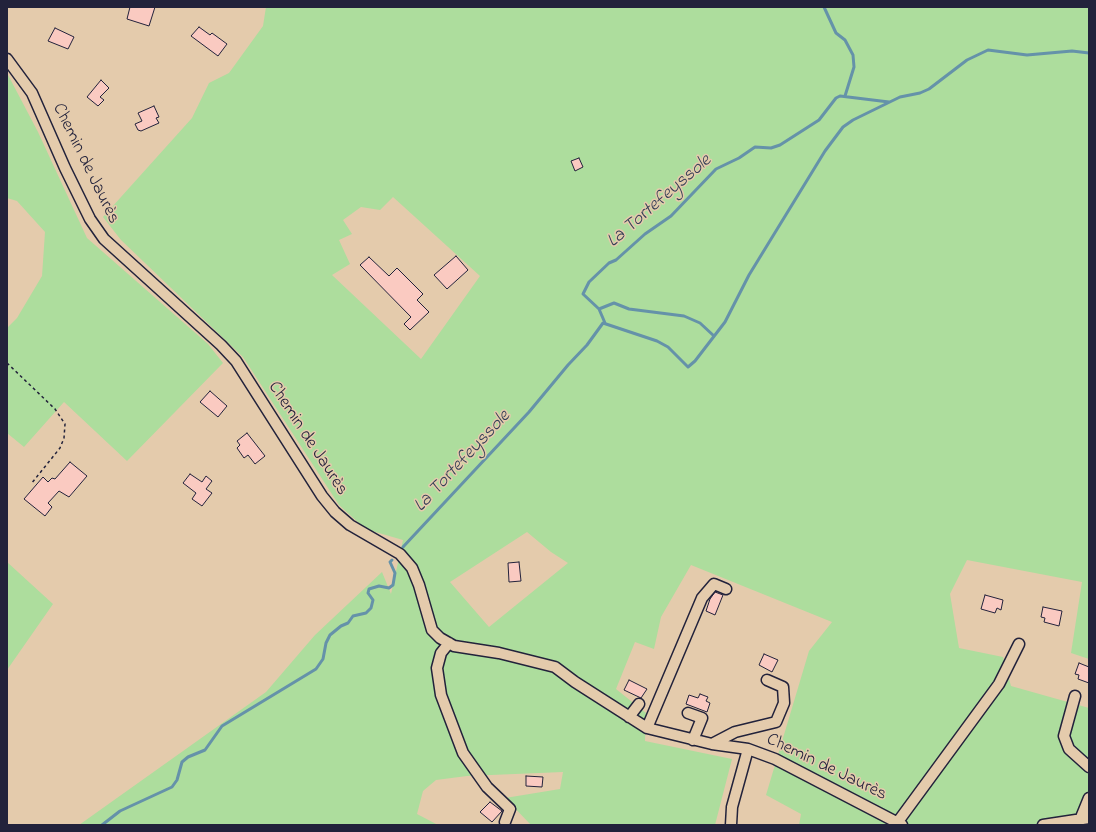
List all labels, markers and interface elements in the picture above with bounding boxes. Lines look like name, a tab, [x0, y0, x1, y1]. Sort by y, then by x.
street label: Chemin de Jaurès	[47, 100, 123, 228]
water label: La Tortefeyssole	[603, 150, 717, 254]
street label: Chemin de Jaurès	[262, 378, 352, 500]
water label: La Tortefeyssole	[410, 406, 516, 518]
street label: Chemin de Jaurès	[762, 730, 890, 806]

